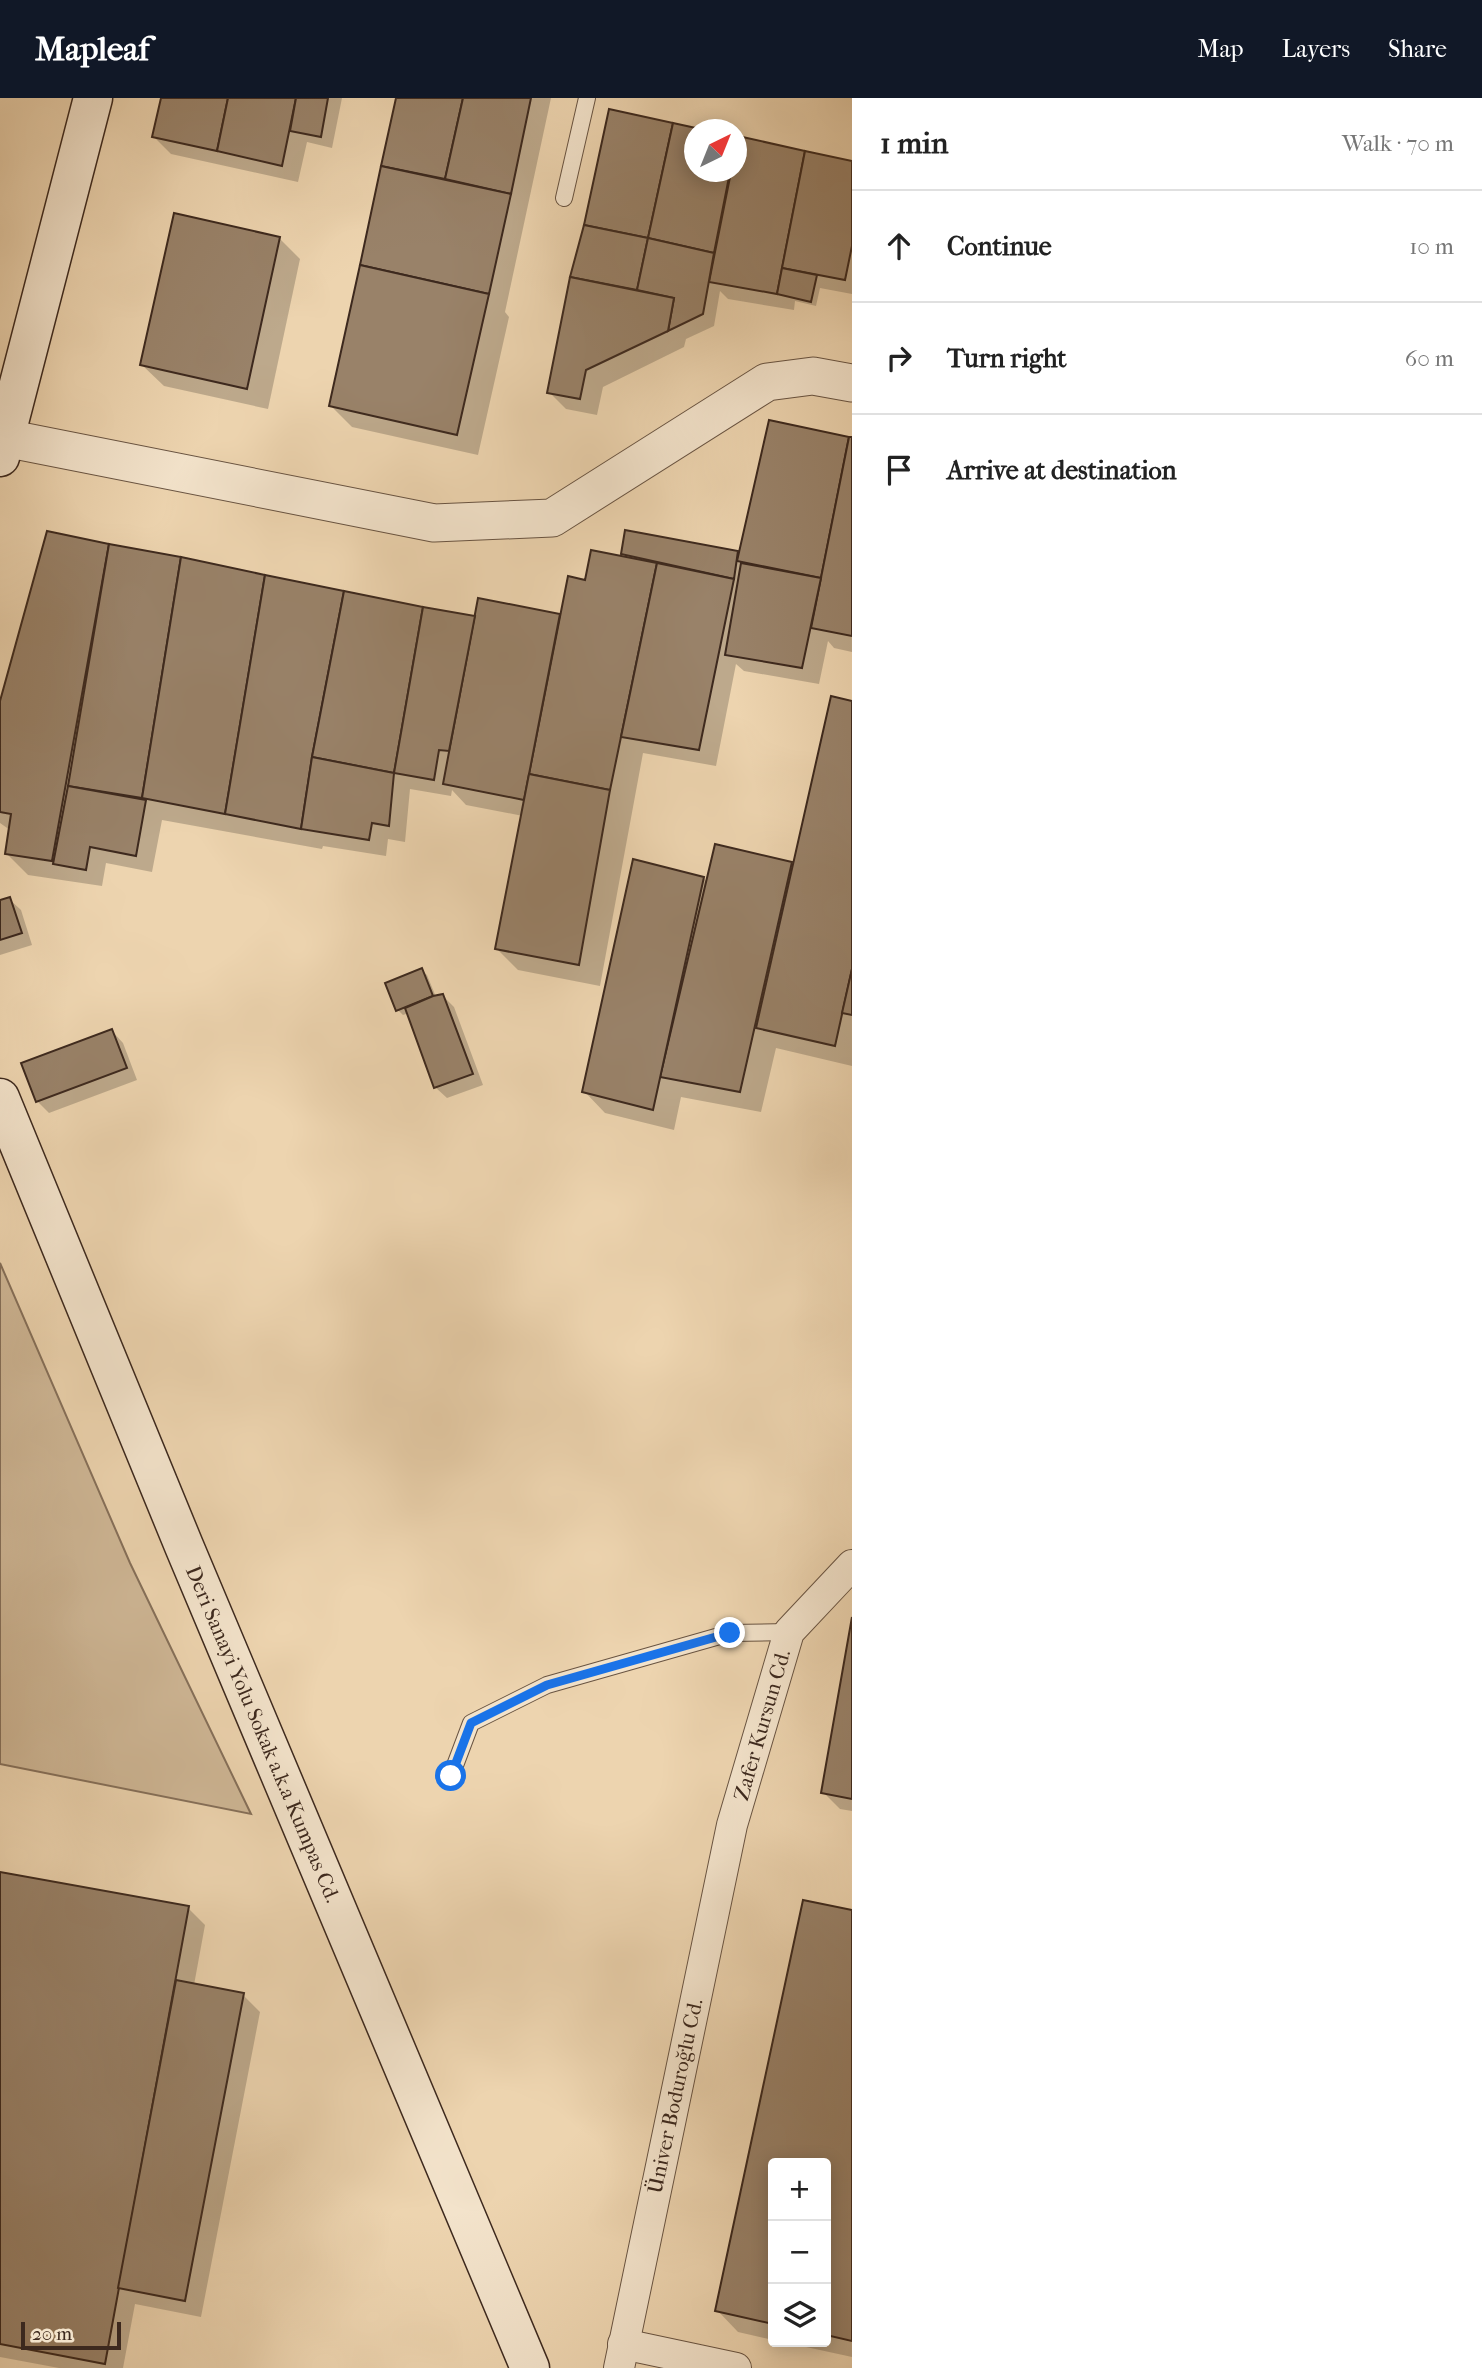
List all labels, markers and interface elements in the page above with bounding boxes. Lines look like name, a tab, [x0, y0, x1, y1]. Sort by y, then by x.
text: Mapleaf	[35, 30, 149, 69]
text: Map	[1198, 35, 1244, 63]
text: Layers	[1282, 35, 1350, 63]
text: Share	[1388, 35, 1447, 63]
north arrow	[684, 119, 747, 182]
text: 1 min	[880, 126, 948, 161]
text: Walk · 70 m	[1342, 130, 1454, 157]
icon: ahead	[880, 227, 918, 265]
text: Continue	[947, 231, 1052, 262]
text: 10 m	[1409, 233, 1454, 260]
icon: right	[880, 339, 918, 377]
text: Turn right	[947, 343, 1067, 374]
text: 60 m	[1405, 345, 1454, 372]
icon: arrive	[880, 451, 918, 489]
text: Arrive at destination	[947, 455, 1177, 486]
street label: Deri Sanayi Yolu Sokak a.k.a Kumpas Cd.	[181, 1562, 345, 1906]
route end	[714, 1617, 745, 1648]
street label: Zafer Kursun Cd.	[729, 1647, 795, 1803]
route start	[435, 1760, 466, 1791]
street label: Üniver Boduroğlu Cd.	[643, 1996, 707, 2196]
map controls	[768, 2158, 831, 2347]
button: +	[768, 2158, 831, 2221]
button: −	[768, 2221, 831, 2284]
button: layers	[768, 2284, 831, 2347]
scale bar	[21, 2319, 121, 2351]
text: 20 m	[32, 2323, 72, 2345]

